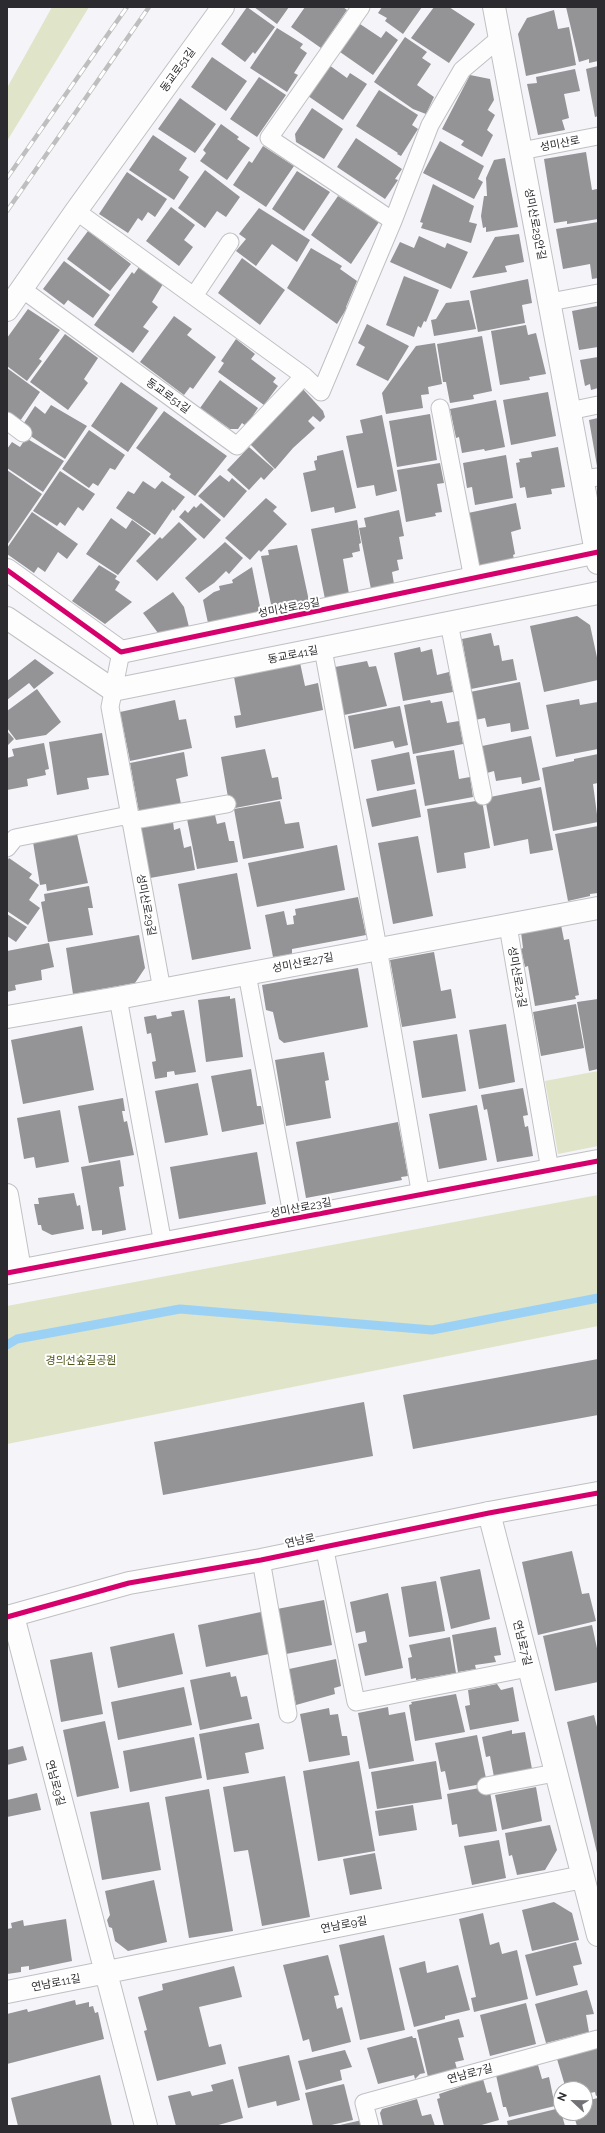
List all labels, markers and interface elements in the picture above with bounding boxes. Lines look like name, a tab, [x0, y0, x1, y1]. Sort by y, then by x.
street label: 동교로51길	[158, 45, 198, 95]
street label: 성미산로	[539, 134, 581, 154]
street label: 성미산로29안길	[522, 187, 548, 261]
street label: 동교로51길	[143, 376, 193, 416]
street label: 성미산로29길	[257, 596, 321, 620]
street label: 동교로41길	[267, 644, 319, 666]
street label: 성미산로29길	[134, 873, 158, 937]
street label: 성미산로23길	[505, 945, 529, 1009]
street label: 성미산로27길	[271, 951, 335, 975]
street label: 성미산로23길	[269, 1196, 333, 1220]
park label: 경의선숲길공원	[46, 1354, 116, 1368]
street label: 연남로	[284, 1531, 316, 1551]
street label: 연남로7길	[510, 1619, 534, 1667]
street label: 연남로9길	[43, 1759, 67, 1807]
street label: 연남로9길	[320, 1914, 368, 1936]
street label: 연남로11길	[30, 1972, 82, 1994]
street label: 연남로7길	[446, 2062, 494, 2086]
north arrow	[553, 2081, 593, 2121]
text: N	[555, 2090, 570, 2103]

